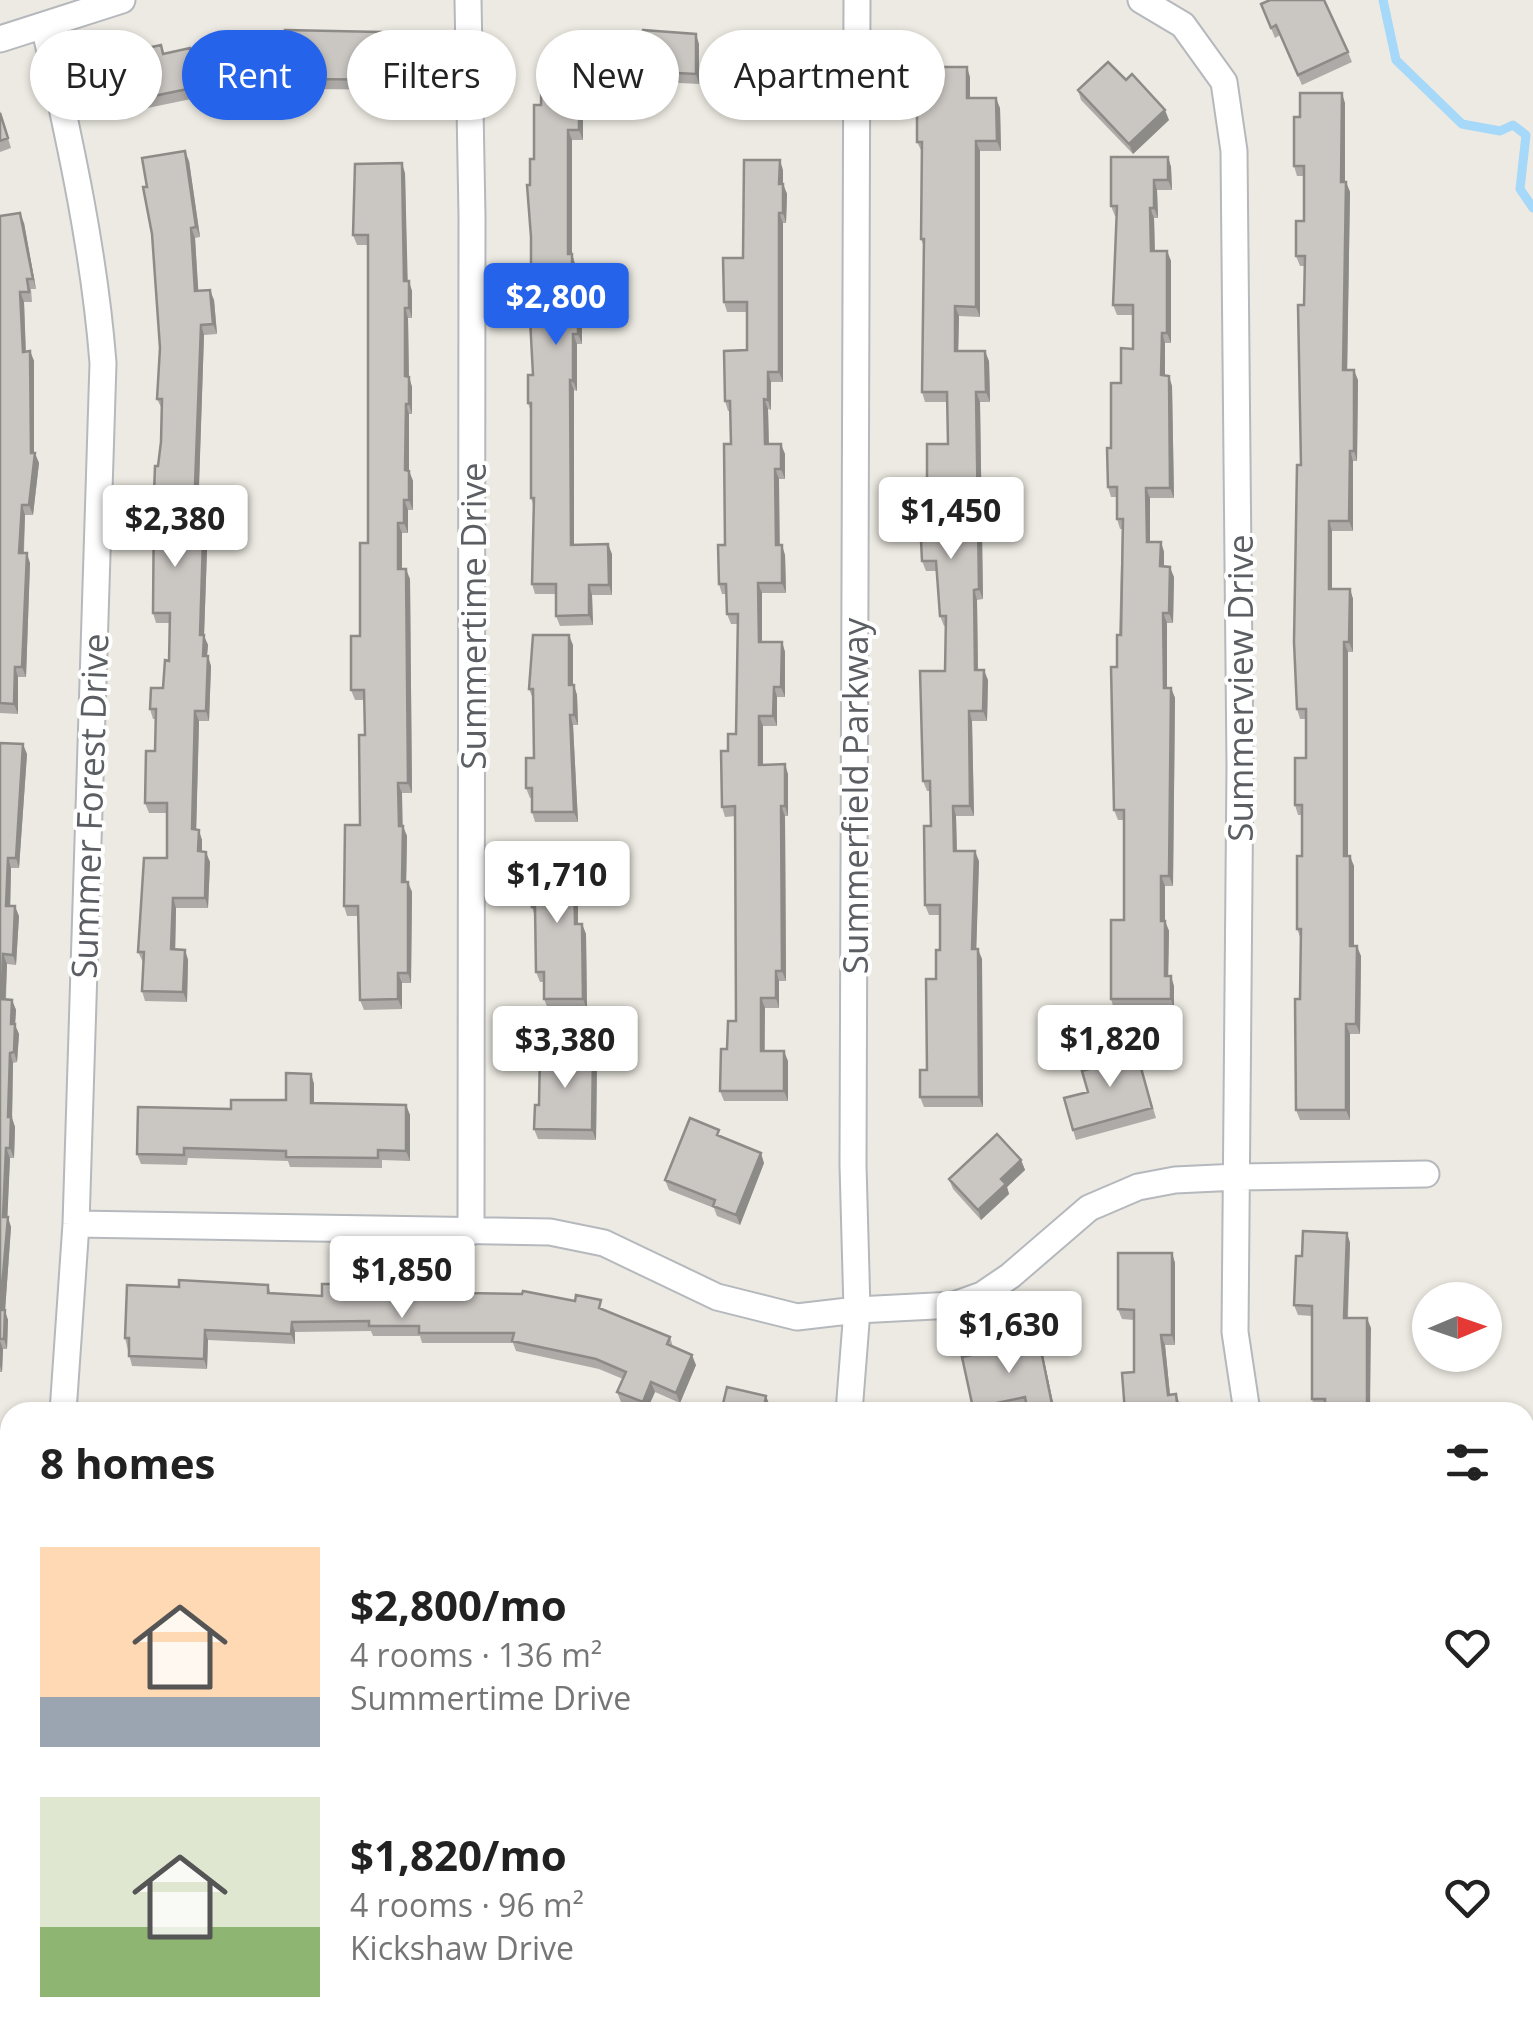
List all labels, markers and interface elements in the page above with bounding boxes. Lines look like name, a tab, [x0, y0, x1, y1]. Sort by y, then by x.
chip: Buy	[30, 30, 162, 120]
chip: Rent	[182, 30, 327, 120]
chip: Filters	[347, 30, 516, 120]
chip: New	[536, 30, 679, 120]
chip: Apartment	[699, 30, 945, 120]
pin: $2,800	[475, 263, 637, 348]
text: $2,800	[506, 274, 606, 317]
street label: Summertime Drive	[449, 462, 496, 770]
pin: $1,450	[870, 477, 1032, 562]
pin: $2,380	[94, 485, 256, 570]
text: $1,450	[901, 488, 1001, 531]
text: $2,380	[125, 496, 225, 539]
street label: Summerview Drive	[1216, 534, 1263, 842]
street label: Summerfield Parkway	[831, 617, 878, 974]
street label: Summer Forest Drive	[59, 633, 119, 979]
pin: $1,710	[476, 841, 638, 926]
text: $1,710	[507, 852, 607, 895]
pin: $1,820	[1029, 1005, 1191, 1090]
pin: $3,380	[484, 1006, 646, 1091]
text: $1,820	[1060, 1016, 1160, 1059]
text: $3,380	[515, 1017, 615, 1060]
pin: $1,850	[321, 1236, 483, 1321]
text: $1,850	[352, 1247, 452, 1290]
north arrow	[1412, 1282, 1502, 1372]
map controls	[1412, 1282, 1502, 1372]
pin: $1,630	[928, 1291, 1090, 1376]
text: $1,630	[959, 1302, 1059, 1345]
text: 8 homes	[40, 1434, 215, 1491]
icon: filters	[1440, 1435, 1495, 1490]
text: $2,800/mo	[350, 1576, 567, 1633]
icon: home	[120, 1587, 240, 1707]
icon: heart	[1440, 1620, 1495, 1675]
text: 4 rooms · 136 m²	[350, 1633, 602, 1676]
text: Summertime Drive	[350, 1676, 631, 1719]
text: $1,820/mo	[350, 1826, 567, 1883]
icon: home	[120, 1837, 240, 1957]
icon: heart	[1440, 1870, 1495, 1925]
text: 4 rooms · 96 m²	[350, 1883, 584, 1926]
text: Kickshaw Drive	[350, 1926, 574, 1969]

